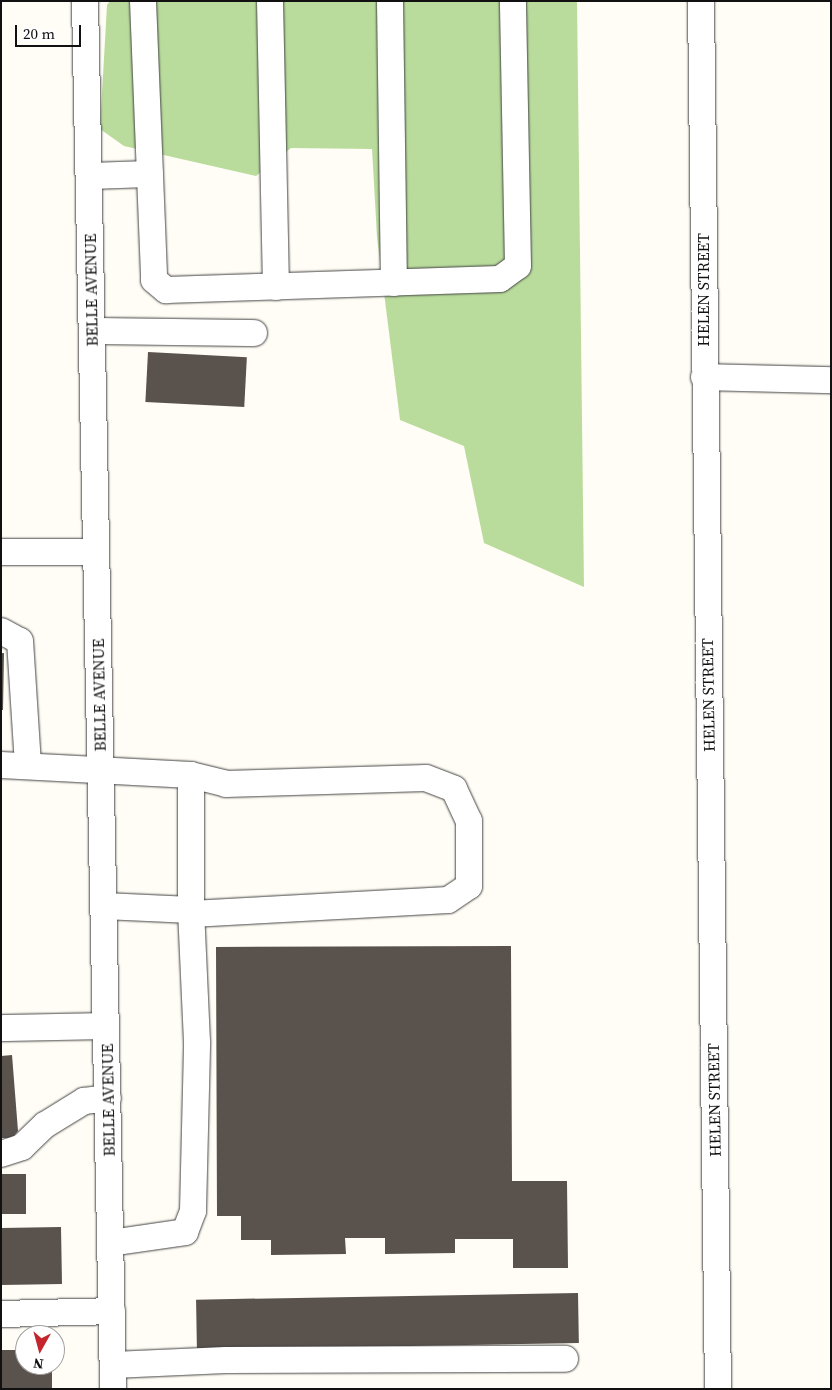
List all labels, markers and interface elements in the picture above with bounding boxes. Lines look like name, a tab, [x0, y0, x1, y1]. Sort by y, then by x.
scale bar	[18, 15, 84, 47]
text: 20 m	[23, 23, 55, 44]
street label: BELLE AVENUE	[80, 233, 102, 347]
street label: HELEN STREET	[693, 233, 713, 347]
street label: BELLE AVENUE	[88, 638, 110, 752]
street label: HELEN STREET	[697, 638, 719, 752]
street label: BELLE AVENUE	[97, 1043, 119, 1157]
street label: HELEN STREET	[703, 1043, 725, 1157]
north arrow	[15, 1325, 65, 1375]
text: N	[32, 1353, 45, 1374]

